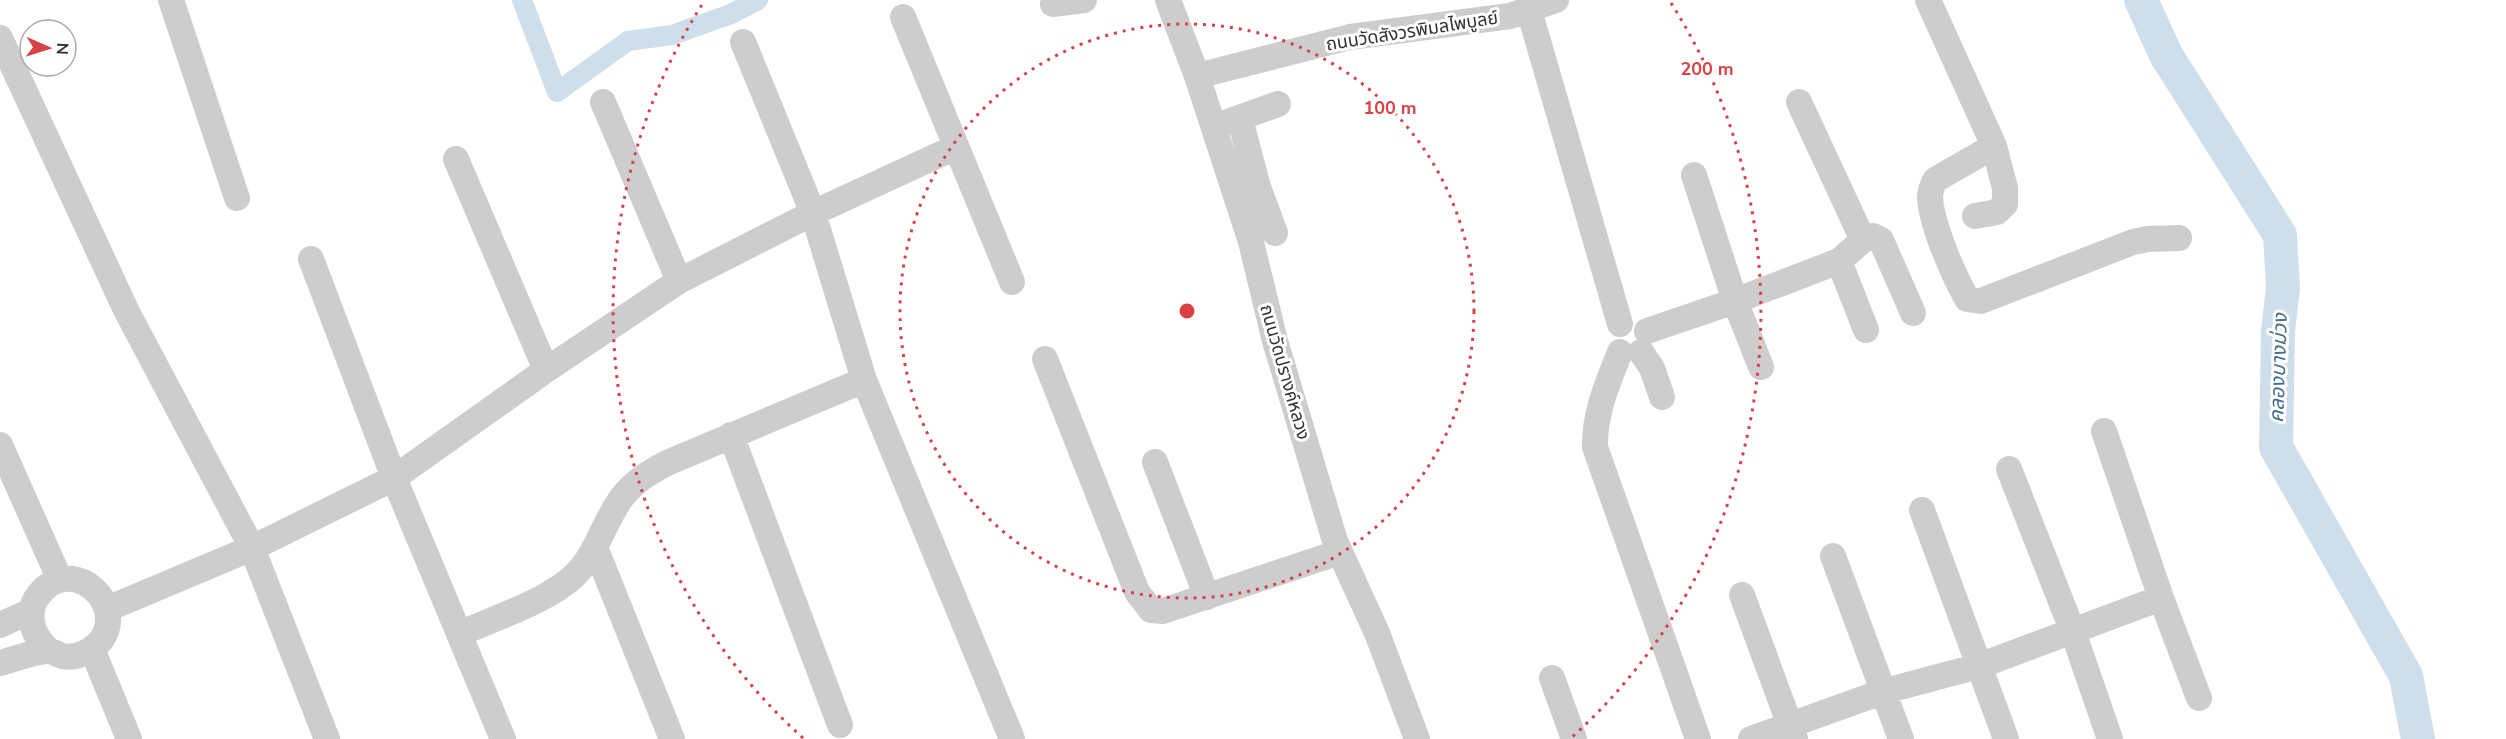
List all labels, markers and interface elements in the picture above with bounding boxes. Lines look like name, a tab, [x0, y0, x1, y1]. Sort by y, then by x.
street label: ถนนวัดสังวรพิมลไพบูลย์	[1324, 6, 1500, 56]
north arrow	[18, 18, 78, 78]
text: N	[51, 42, 73, 55]
text: 200 m	[1680, 57, 1734, 81]
text: 100 m	[1363, 96, 1417, 120]
centre of rings	[1177, 301, 1197, 321]
street label: ถนนวัดปรางค์หลวง	[1254, 301, 1316, 443]
water label: คลองบางม่วง	[2263, 311, 2294, 423]

